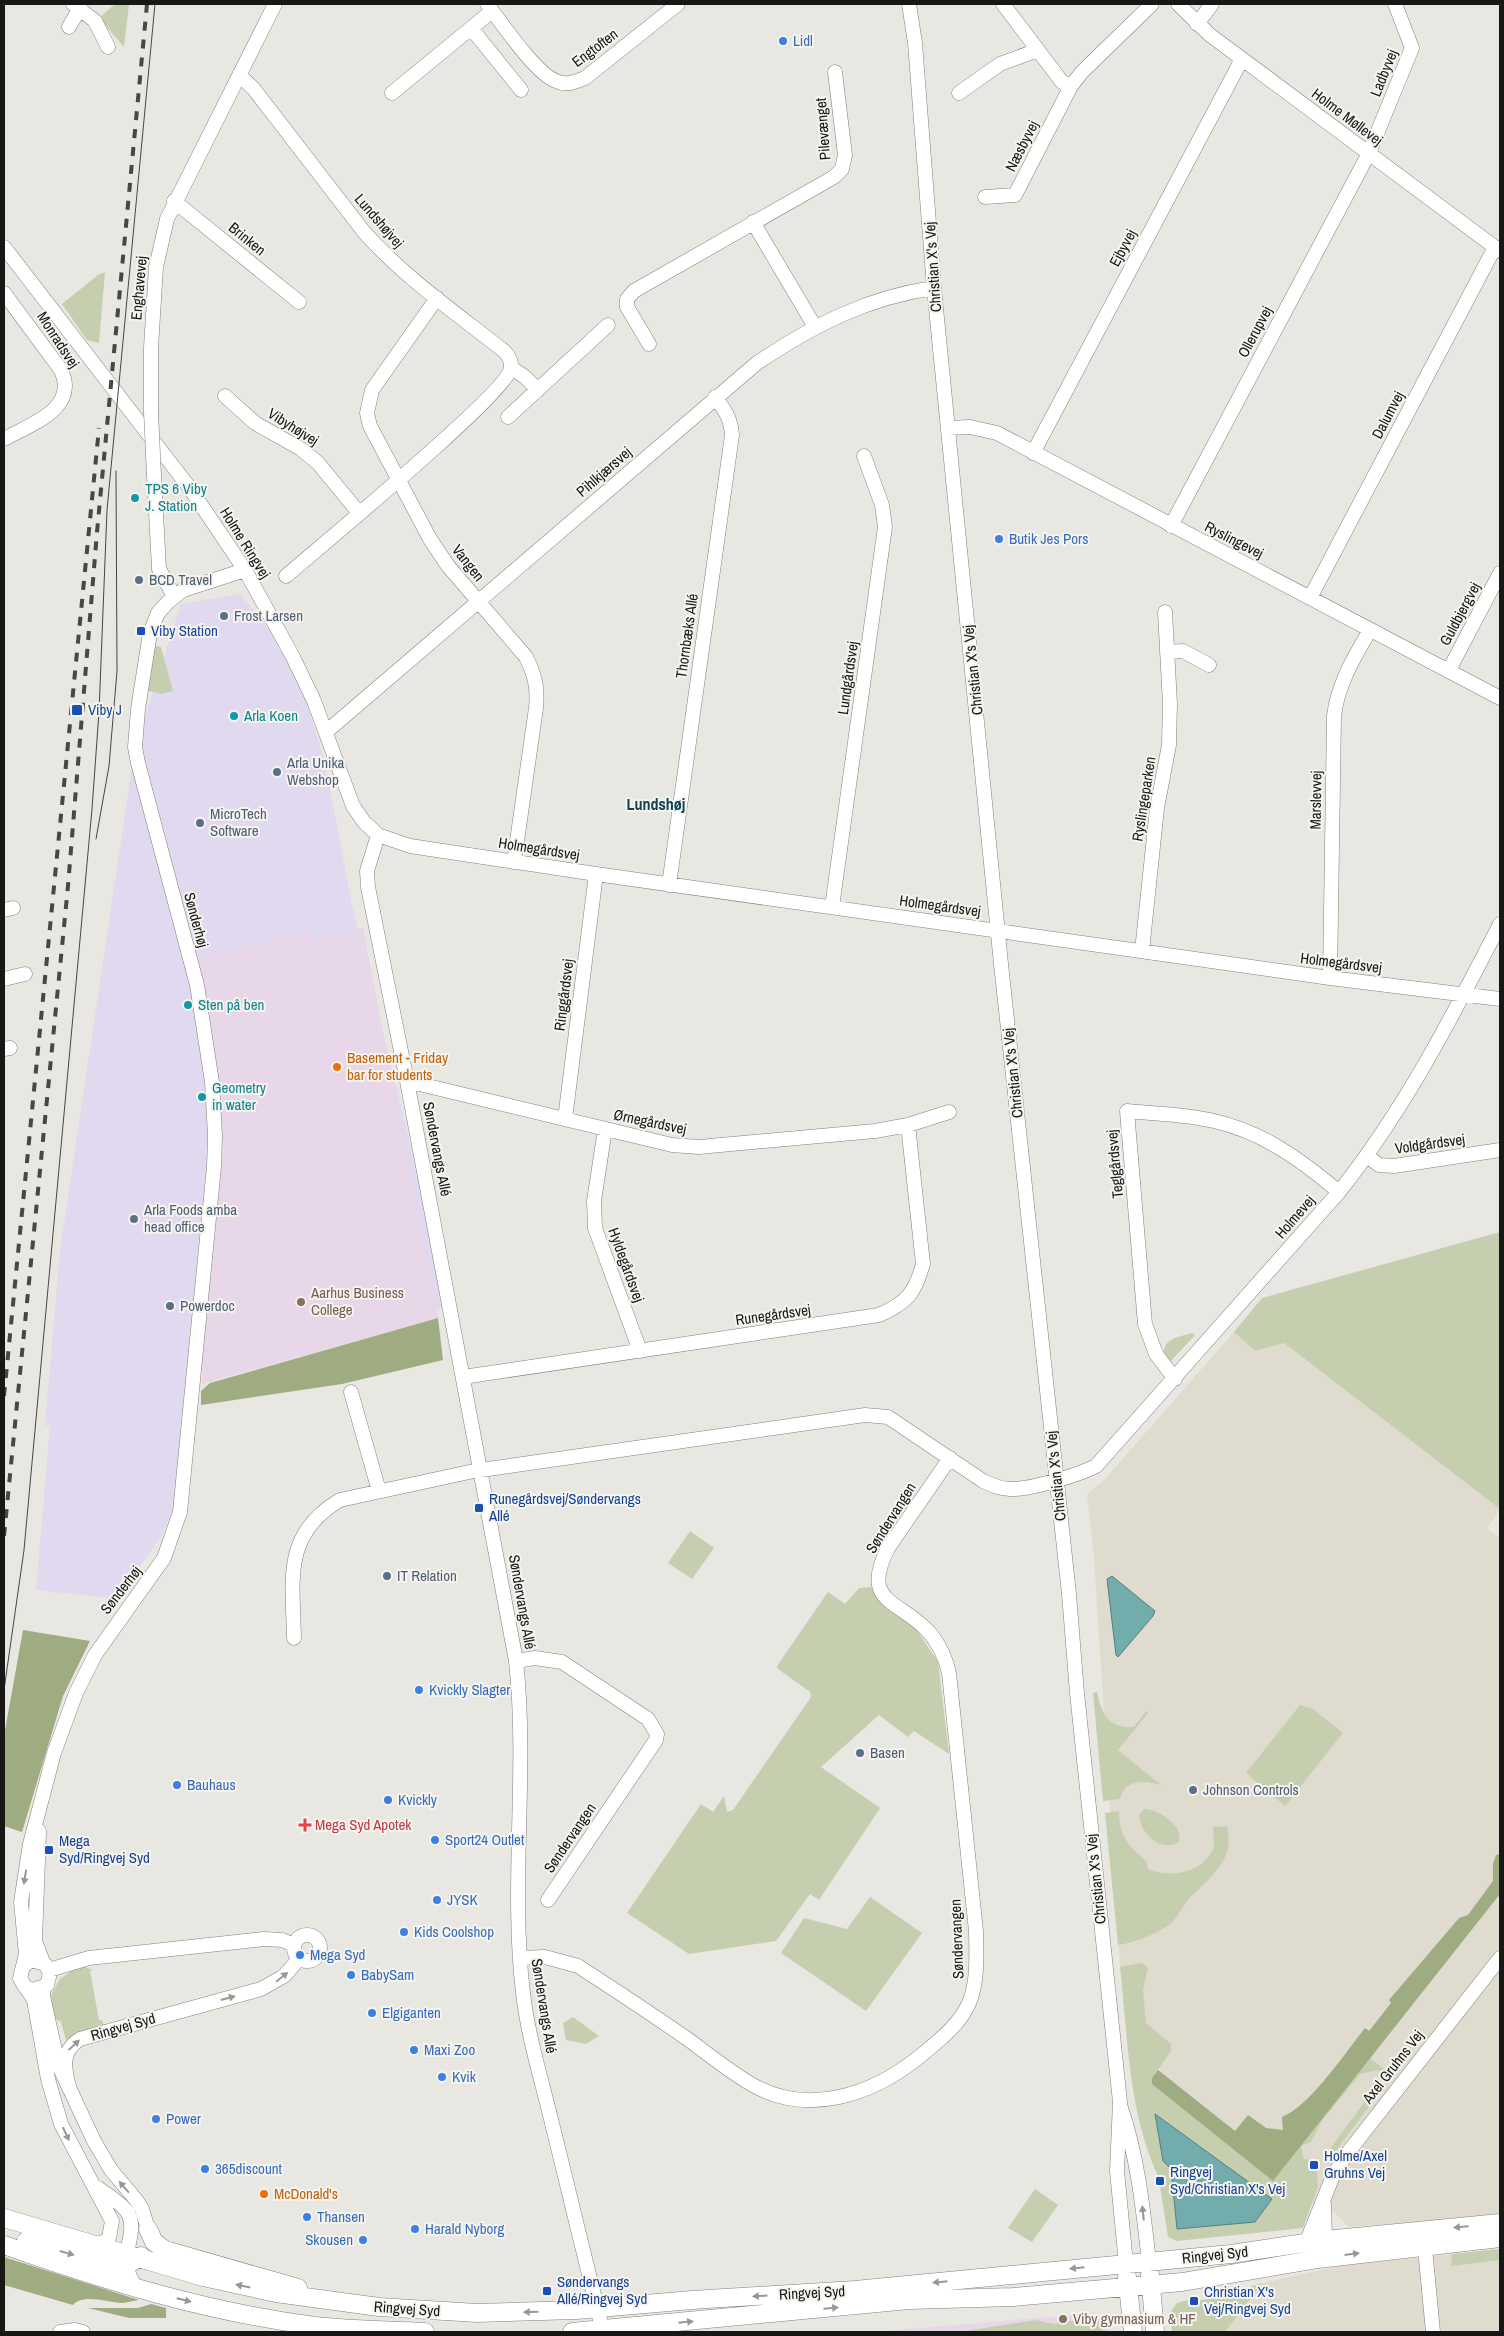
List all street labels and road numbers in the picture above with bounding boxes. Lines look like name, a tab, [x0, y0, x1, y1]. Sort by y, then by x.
street label: Engtoften	[567, 23, 622, 72]
street label: Ladbyvej	[1365, 46, 1402, 100]
street label: Holme Møllevej	[1307, 83, 1387, 150]
street label: Pilevænget	[810, 97, 835, 161]
street label: Næsbyvej	[1000, 117, 1043, 175]
street label: Lundshøjvej	[350, 189, 409, 252]
street label: Brinken	[224, 217, 270, 260]
street label: Christian X's Vej	[919, 221, 946, 313]
street label: Ejbyvej	[1104, 225, 1141, 270]
street label: Enghavevej	[125, 255, 152, 321]
street label: Ollerupvej	[1232, 302, 1277, 361]
street label: Monradsvej	[32, 307, 85, 372]
street label: Dalumvej	[1366, 387, 1409, 442]
street label: Vibyhøjvej	[264, 403, 323, 450]
street label: Pihlkjærsvej	[572, 442, 636, 502]
street label: Holme Ringvej	[215, 503, 276, 582]
street label: Ryslingevej	[1201, 516, 1267, 563]
street label: Vangen	[447, 540, 489, 586]
street label: Guldbjergvej	[1434, 578, 1485, 649]
street label: Thornbæks Allé	[670, 592, 703, 680]
street label: Christian X's Vej	[957, 624, 988, 716]
street label: Lundgårdsvej	[832, 640, 863, 716]
street label: Ryslingeparken	[1126, 755, 1161, 843]
street label: Marslevvej	[1304, 770, 1327, 830]
street label: Holmegårdsvej	[497, 832, 581, 865]
street label: Holmegårdsvej	[898, 889, 982, 922]
street label: Sønderhøj	[179, 890, 214, 950]
street label: Holmegårdsvej	[1299, 947, 1383, 978]
street label: Ringgårdsvej	[549, 958, 578, 1032]
street label: Christian X's Vej	[997, 1027, 1028, 1119]
street label: Søndervangs Allé	[418, 1100, 457, 1198]
street label: Ørnegårdsvej	[612, 1104, 688, 1139]
street label: Voldgårdsvej	[1394, 1128, 1466, 1159]
street label: Teglgårdsvej	[1101, 1129, 1128, 1199]
street label: Holmevej	[1270, 1190, 1319, 1243]
street label: Hyldegårdsvej	[603, 1225, 650, 1305]
street label: Runegårdsvej	[734, 1299, 812, 1330]
street label: Christian X's Vej	[1040, 1430, 1071, 1522]
street label: Søndervangen	[860, 1478, 921, 1557]
street label: Søndervangs Allé	[504, 1553, 541, 1651]
street label: Sønderhøj	[95, 1561, 146, 1618]
street label: Søndervangen	[539, 1799, 601, 1877]
street label: Christian X's Vej	[1080, 1833, 1111, 1925]
street label: Søndervangen	[945, 1899, 968, 1979]
street label: Søndervangs Allé	[527, 1957, 562, 2055]
street label: Ringvej Syd	[88, 2007, 158, 2046]
street label: Axel Gruhns Vej	[1357, 2025, 1428, 2109]
street label: Ringvej Syd	[1181, 2241, 1249, 2268]
street label: Ringvej Syd	[778, 2280, 846, 2305]
street label: Ringvej Syd	[373, 2296, 441, 2321]

